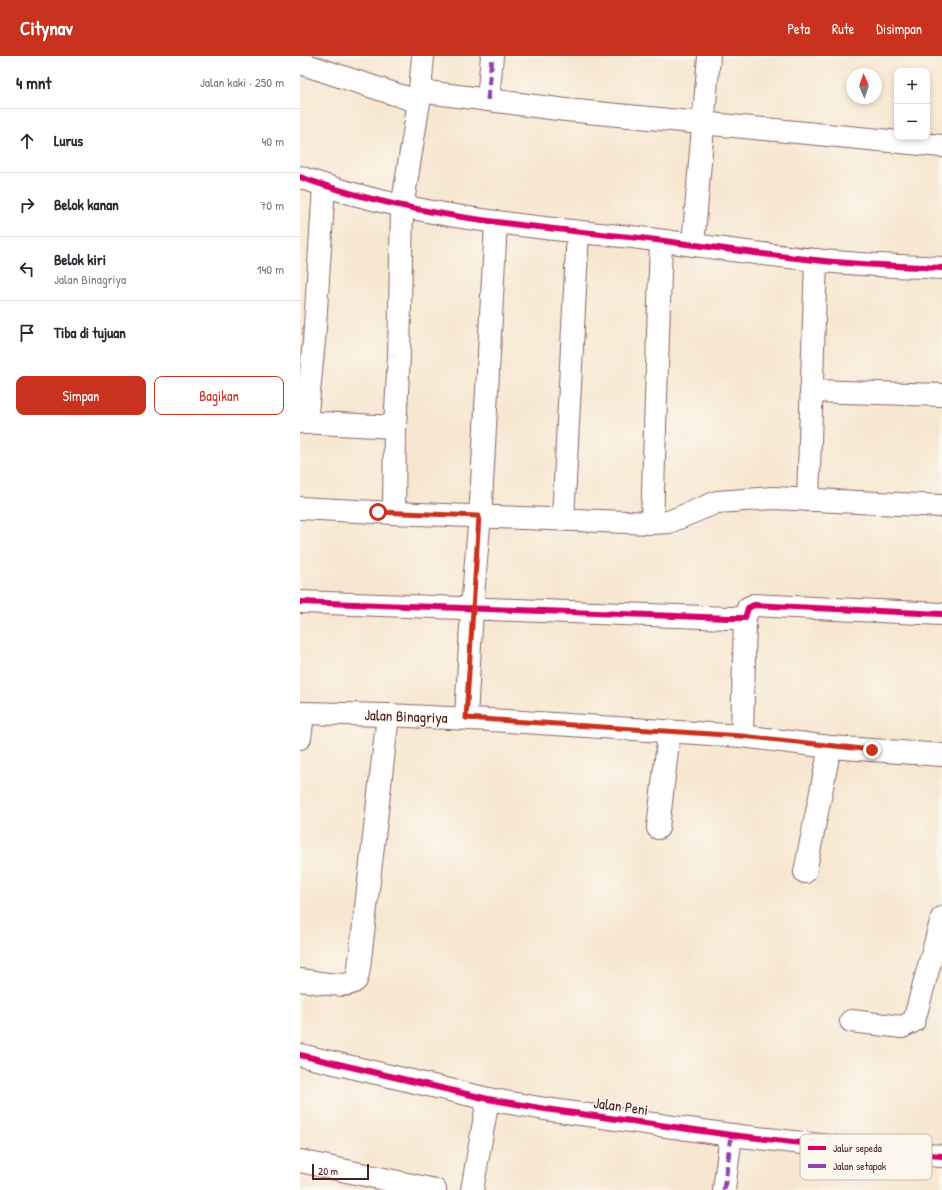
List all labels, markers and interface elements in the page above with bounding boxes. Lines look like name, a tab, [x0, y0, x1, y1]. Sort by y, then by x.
text: Citynav	[20, 15, 73, 41]
text: Peta	[787, 19, 810, 38]
text: Rute	[832, 19, 854, 38]
text: Disimpan	[876, 19, 922, 38]
north arrow	[846, 68, 882, 104]
map controls	[894, 68, 930, 140]
button: +	[894, 68, 930, 104]
text: 4 mnt	[16, 71, 51, 94]
text: Jalan kaki · 250 m	[200, 73, 284, 91]
button: −	[894, 104, 930, 140]
icon: ahead	[16, 130, 38, 152]
text: Lurus	[54, 130, 83, 151]
text: 40 m	[261, 132, 284, 150]
icon: right	[16, 194, 38, 216]
text: Belok kanan	[54, 194, 119, 215]
text: 70 m	[260, 196, 284, 214]
text: Belok kiri	[54, 249, 106, 270]
icon: left	[16, 258, 38, 280]
text: 140 m	[257, 260, 284, 278]
text: Jalan Binagriya	[54, 270, 126, 288]
icon: arrive	[16, 322, 38, 344]
text: Tiba di tujuan	[54, 322, 126, 343]
button: Simpan	[16, 376, 146, 415]
button: Bagikan	[154, 376, 284, 415]
route start	[369, 503, 387, 521]
street label: Jalan Binagriya	[364, 704, 448, 728]
route end	[863, 741, 881, 759]
street label: Jalan Peni	[592, 1092, 650, 1120]
legend	[800, 1134, 932, 1180]
text: Jalur sepeda	[833, 1141, 882, 1155]
text: Jalan setapak	[833, 1159, 887, 1173]
scale bar	[312, 1162, 369, 1181]
text: 20 m	[318, 1164, 338, 1178]

